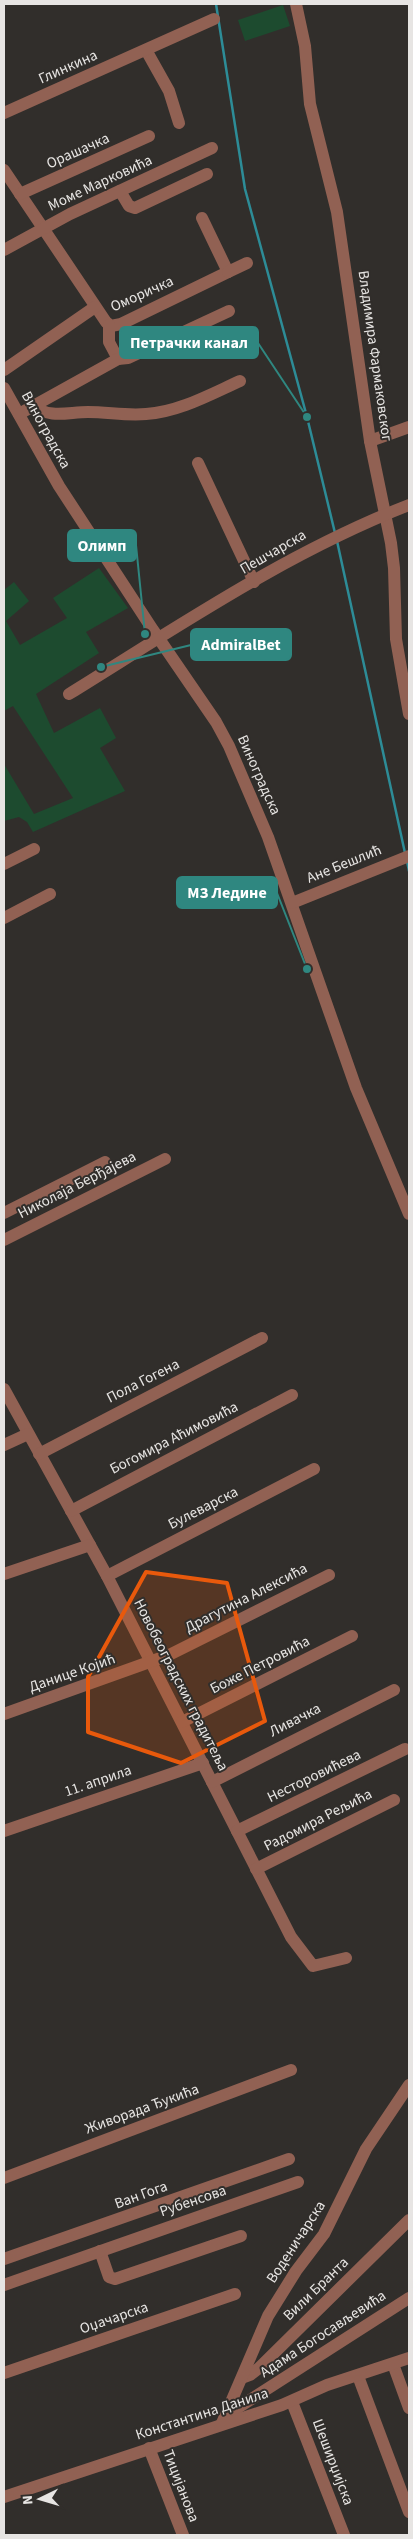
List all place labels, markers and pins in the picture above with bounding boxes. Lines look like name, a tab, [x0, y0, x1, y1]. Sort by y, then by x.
callout: Петрачки канал	[120, 327, 258, 358]
callout: Олимп	[68, 530, 136, 561]
callout: AdmiralBet	[191, 629, 291, 660]
callout: МЗ Ледине	[177, 877, 277, 908]

